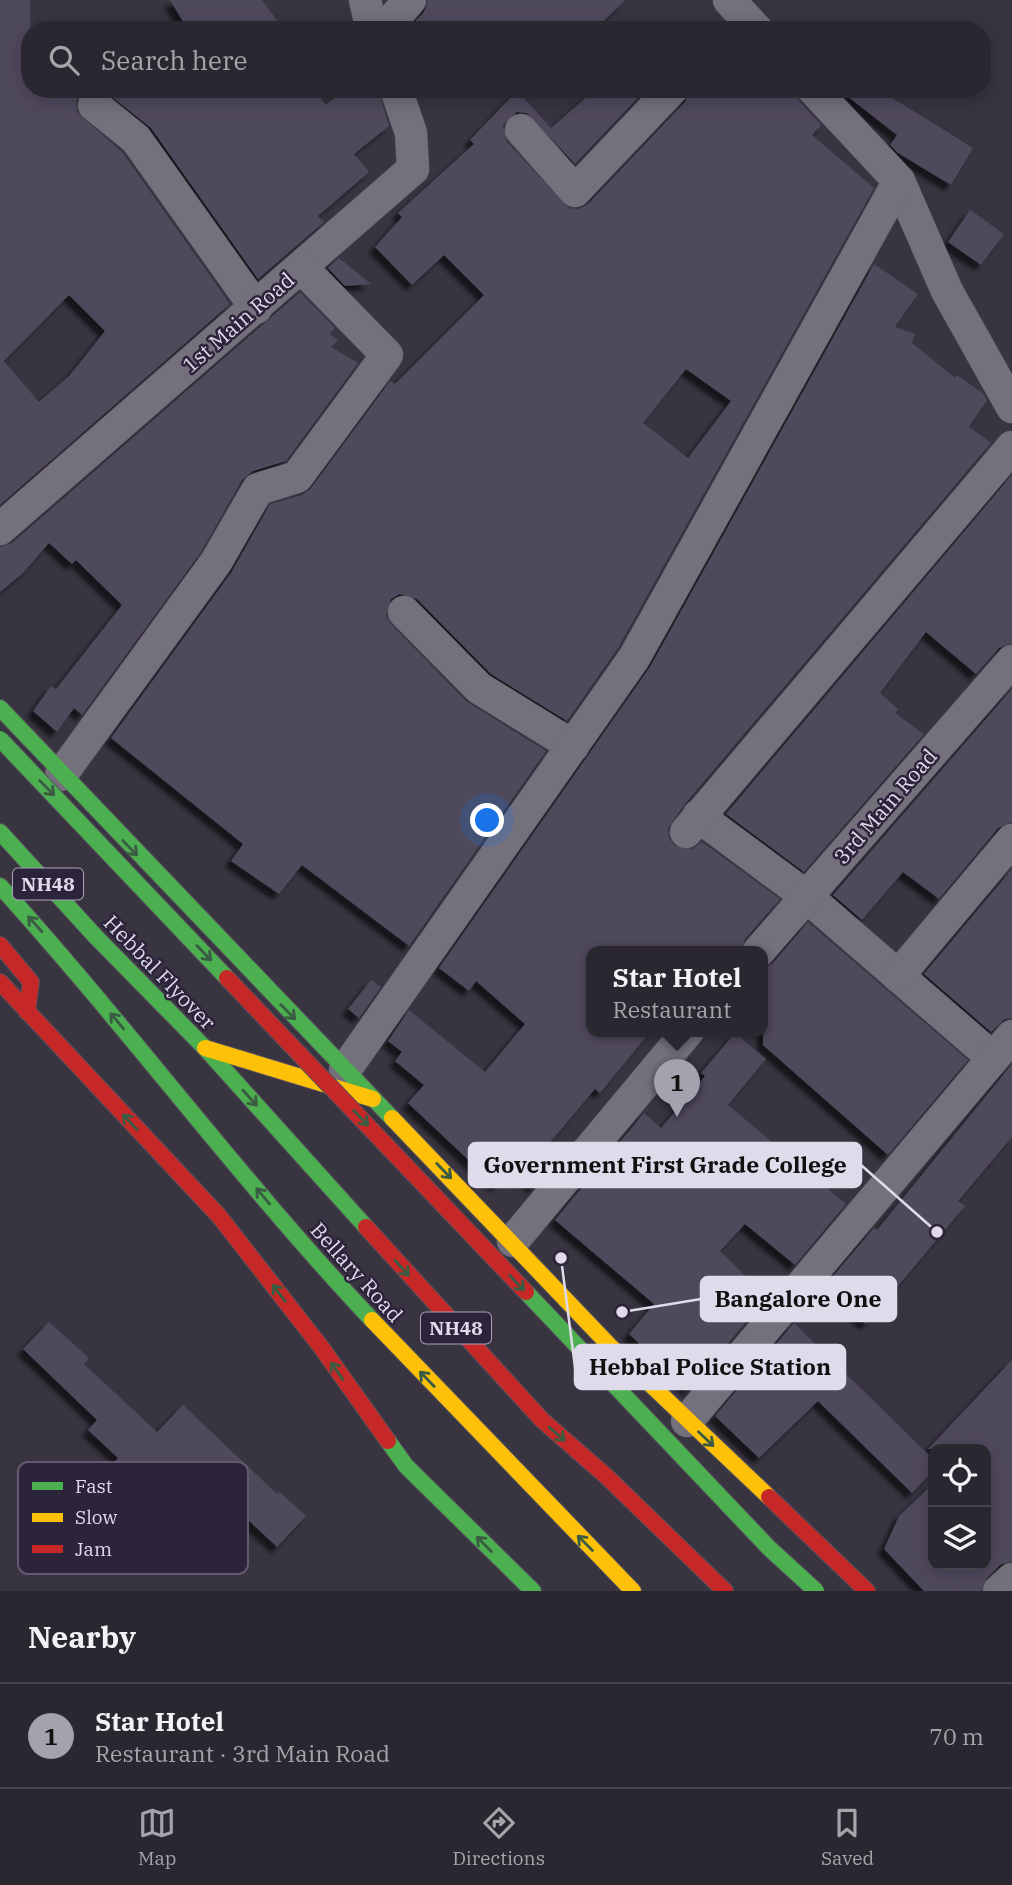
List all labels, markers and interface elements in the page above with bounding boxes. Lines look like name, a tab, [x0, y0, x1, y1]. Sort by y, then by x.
search box	[21, 21, 991, 98]
icon: search	[45, 41, 83, 79]
text: Search here	[101, 43, 247, 77]
street label: 1st Main Road	[176, 265, 300, 378]
street label: 3rd Main Road	[827, 742, 943, 870]
one-way arrow	[38, 779, 55, 797]
your location	[470, 803, 504, 837]
one-way arrow	[122, 839, 139, 856]
road number: NH48	[13, 869, 83, 900]
street label: Hebbal Flyover	[98, 909, 222, 1036]
one-way arrow	[27, 915, 43, 933]
one-way arrow	[195, 944, 212, 961]
popup	[586, 946, 768, 1037]
text: Star Hotel	[613, 960, 741, 994]
text: Restaurant	[613, 994, 731, 1024]
one-way arrow	[280, 1003, 297, 1020]
one-way arrow	[110, 1012, 125, 1030]
pin: 1	[654, 1059, 700, 1117]
one-way arrow	[242, 1089, 259, 1106]
one-way arrow	[352, 1109, 369, 1126]
one-way arrow	[121, 1114, 138, 1131]
callout: Government First Grade College	[469, 1143, 861, 1187]
text: Government First Grade College	[483, 1149, 847, 1179]
one-way arrow	[436, 1163, 453, 1180]
one-way arrow	[255, 1187, 271, 1205]
street label: Bellary Road	[305, 1216, 410, 1328]
one-way arrow	[394, 1259, 410, 1277]
one-way arrow	[509, 1274, 526, 1291]
callout: Bangalore One	[701, 1277, 896, 1321]
text: Bangalore One	[714, 1283, 882, 1313]
one-way arrow	[271, 1285, 286, 1303]
road number: NH48	[421, 1312, 491, 1344]
callout: Hebbal Police Station	[575, 1345, 845, 1389]
text: Hebbal Police Station	[589, 1351, 831, 1381]
one-way arrow	[330, 1362, 344, 1381]
one-way arrow	[419, 1371, 436, 1388]
one-way arrow	[548, 1426, 566, 1442]
one-way arrow	[697, 1431, 714, 1448]
map controls	[928, 1444, 991, 1570]
button: locate	[928, 1444, 991, 1507]
legend	[18, 1462, 248, 1574]
text: Fast	[75, 1474, 113, 1498]
text: Slow	[75, 1505, 117, 1529]
button: layers	[928, 1507, 991, 1570]
one-way arrow	[576, 1535, 593, 1552]
one-way arrow	[475, 1536, 492, 1553]
text: Jam	[75, 1537, 112, 1561]
text: Nearby	[28, 1617, 136, 1656]
text: Star Hotel	[95, 1704, 224, 1738]
text: 1	[44, 1721, 58, 1751]
text: 70 m	[929, 1721, 984, 1751]
text: Restaurant · 3rd Main Road	[95, 1738, 390, 1768]
tab: Map	[138, 1804, 177, 1870]
tab: Directions	[452, 1804, 545, 1870]
tab: Saved	[821, 1804, 874, 1870]

